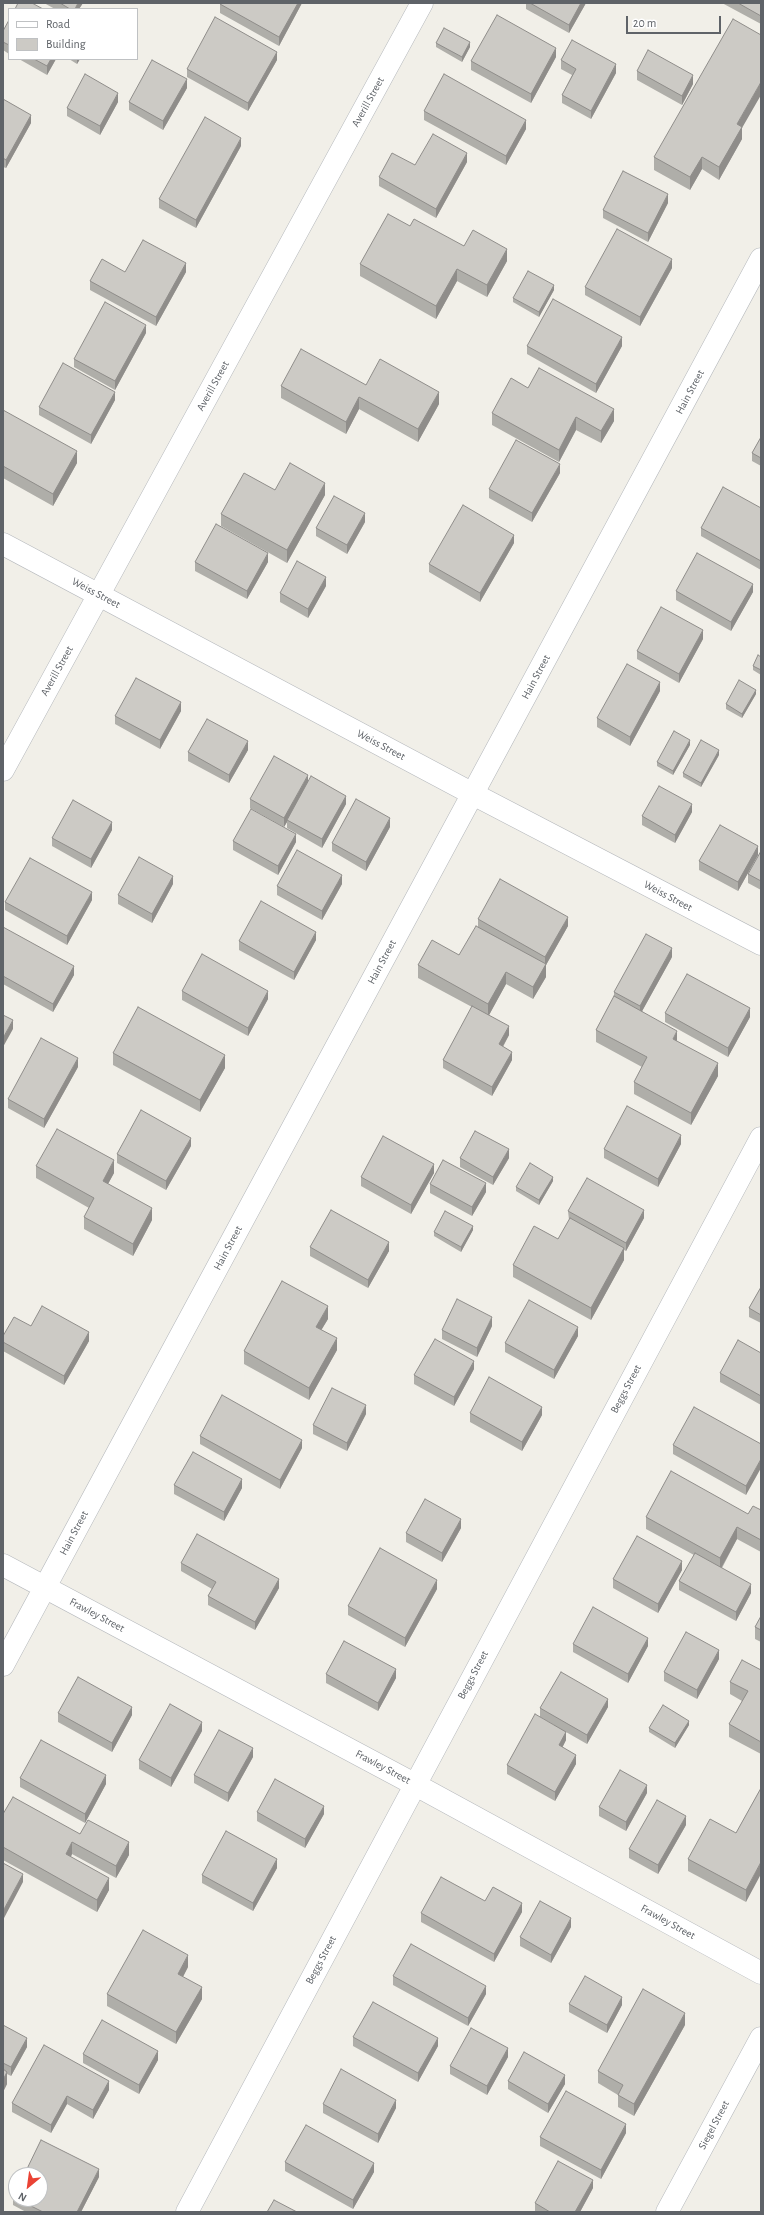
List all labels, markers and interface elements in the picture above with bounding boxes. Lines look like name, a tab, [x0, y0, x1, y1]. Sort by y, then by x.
legend	[8, 8, 138, 60]
scale bar	[628, 8, 723, 34]
text: 20 m	[633, 17, 656, 29]
text: Road	[46, 18, 70, 30]
text: Building	[46, 38, 86, 50]
street label: Averill Street	[349, 75, 387, 129]
street label: Averill Street	[194, 359, 232, 413]
street label: Hain Street	[673, 368, 707, 416]
street label: Weiss Street	[70, 575, 122, 611]
street label: Averill Street	[38, 644, 76, 698]
street label: Hain Street	[519, 653, 553, 701]
street label: Weiss Street	[355, 727, 407, 763]
street label: Weiss Street	[642, 878, 694, 914]
street label: Hain Street	[365, 938, 399, 986]
street label: Hain Street	[211, 1224, 245, 1272]
street label: Beggs Street	[608, 1362, 644, 1416]
street label: Hain Street	[57, 1509, 91, 1557]
street label: Frawley Street	[67, 1595, 127, 1635]
street label: Beggs Street	[455, 1648, 491, 1702]
street label: Frawley Street	[353, 1747, 413, 1787]
street label: Frawley Street	[638, 1902, 698, 1942]
street label: Beggs Street	[303, 1933, 339, 1987]
street label: Siegel Street	[696, 2098, 732, 2152]
north arrow	[8, 2167, 48, 2207]
text: N	[16, 2190, 28, 2204]

